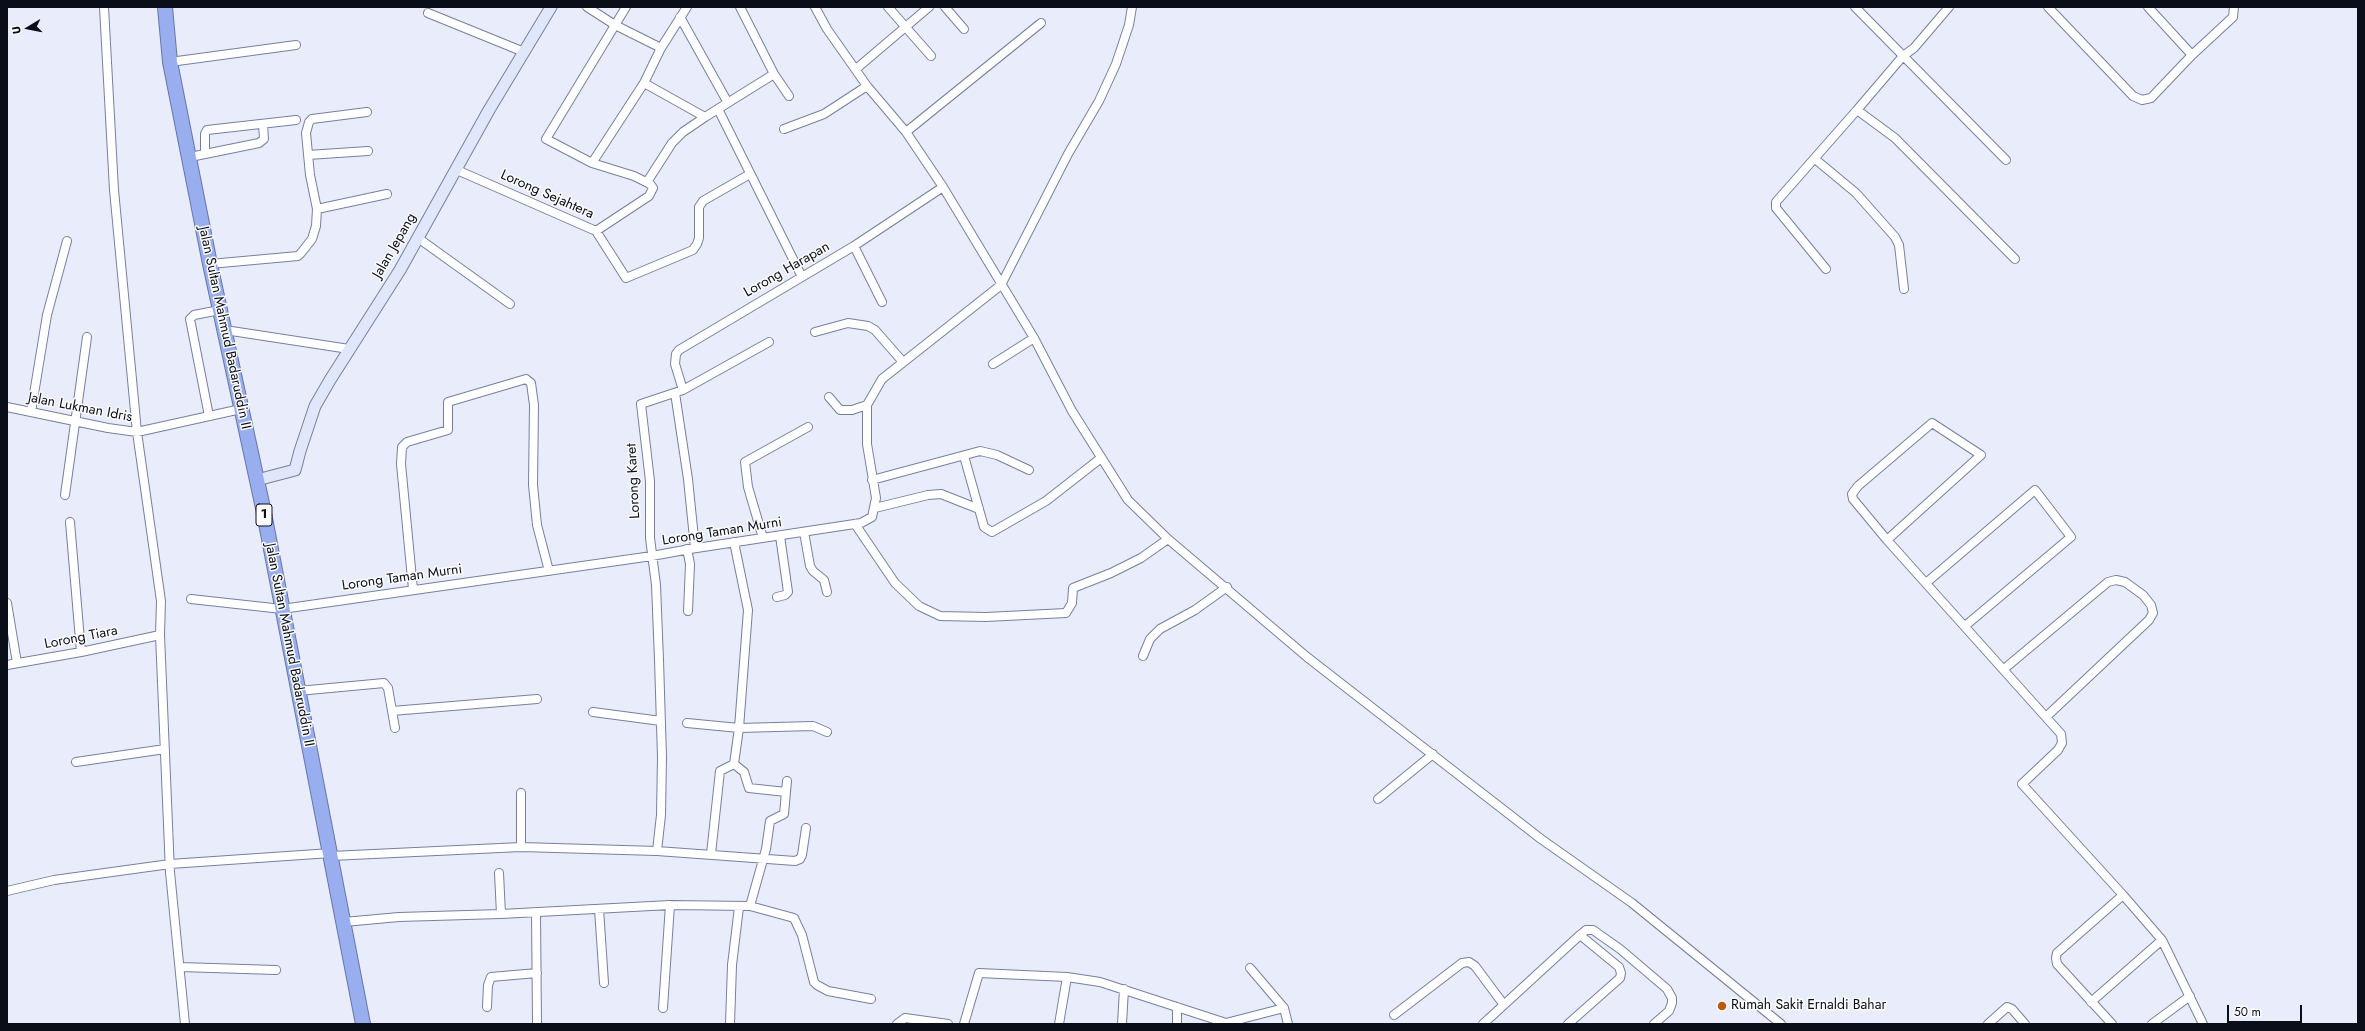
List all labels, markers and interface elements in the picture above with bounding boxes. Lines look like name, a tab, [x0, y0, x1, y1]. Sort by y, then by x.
north arrow	[8, 8, 48, 48]
text: U	[8, 25, 25, 35]
street label: Lorong Sejahtera	[498, 167, 596, 223]
street label: Jalan Jepang	[370, 211, 420, 281]
street label: Jalan Sultan Mahmud Badaruddin II	[194, 225, 254, 431]
street label: Lorong Harapan	[741, 239, 833, 301]
street label: Jalan Lukman Idris	[26, 390, 134, 426]
street label: Lorong Karet	[624, 443, 644, 519]
road number: 1	[256, 504, 272, 526]
street label: Lorong Taman Murni	[661, 514, 783, 550]
street label: Jalan Sultan Mahmud Badaruddin II	[261, 542, 317, 748]
street label: Lorong Taman Murni	[341, 561, 463, 595]
street label: Lorong Tiara	[43, 623, 119, 653]
scale bar	[2229, 997, 2304, 1023]
place label: Rumah Sakit Ernaldi Bahar	[1731, 998, 1886, 1014]
marker: Rumah Sakit Ernaldi Bahar	[1716, 1000, 1728, 1012]
text: 50 m	[2234, 1003, 2261, 1021]

